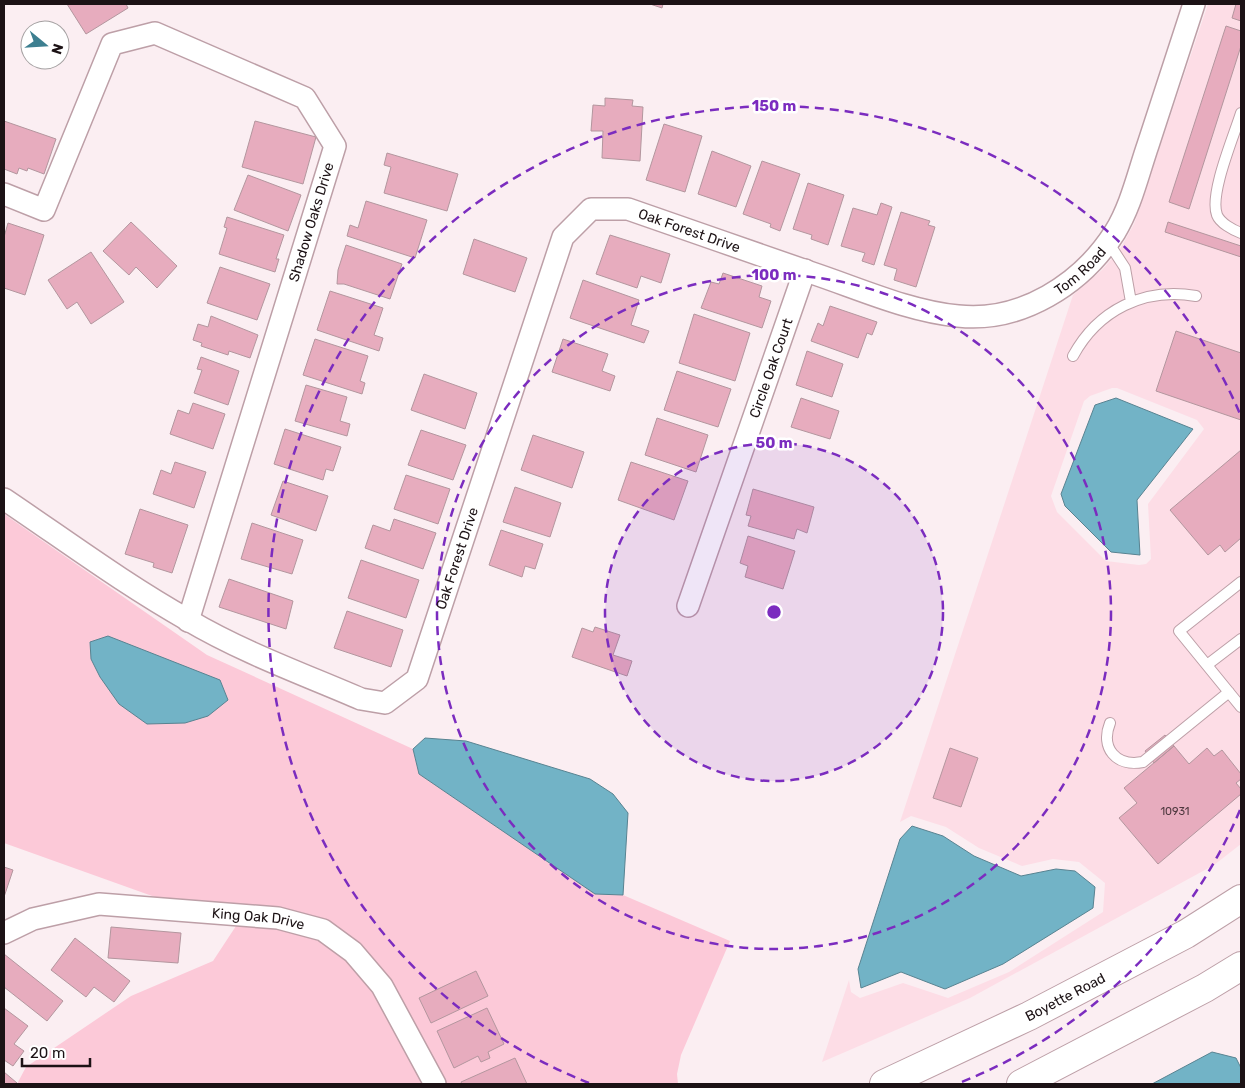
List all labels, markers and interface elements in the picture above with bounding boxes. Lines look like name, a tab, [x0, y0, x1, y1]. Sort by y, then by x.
north arrow	[20, 20, 70, 70]
text: N	[47, 41, 67, 56]
text: 150 m	[752, 97, 796, 115]
street label: Shadow Oaks Drive	[285, 160, 338, 284]
street label: Oak Forest Drive	[636, 205, 743, 256]
street label: Tom Road	[1051, 244, 1110, 299]
text: 100 m	[752, 266, 796, 284]
street label: Circle Oak Court	[746, 315, 797, 420]
text: 50 m	[756, 434, 792, 452]
street label: Oak Forest Drive	[433, 505, 482, 612]
centre of rings	[765, 603, 783, 621]
house number: 10931	[1160, 805, 1190, 818]
street label: King Oak Drive	[211, 905, 307, 934]
street label: Boyette Road	[1023, 970, 1108, 1025]
scale bar	[22, 1036, 90, 1068]
text: 20 m	[30, 1044, 65, 1062]

